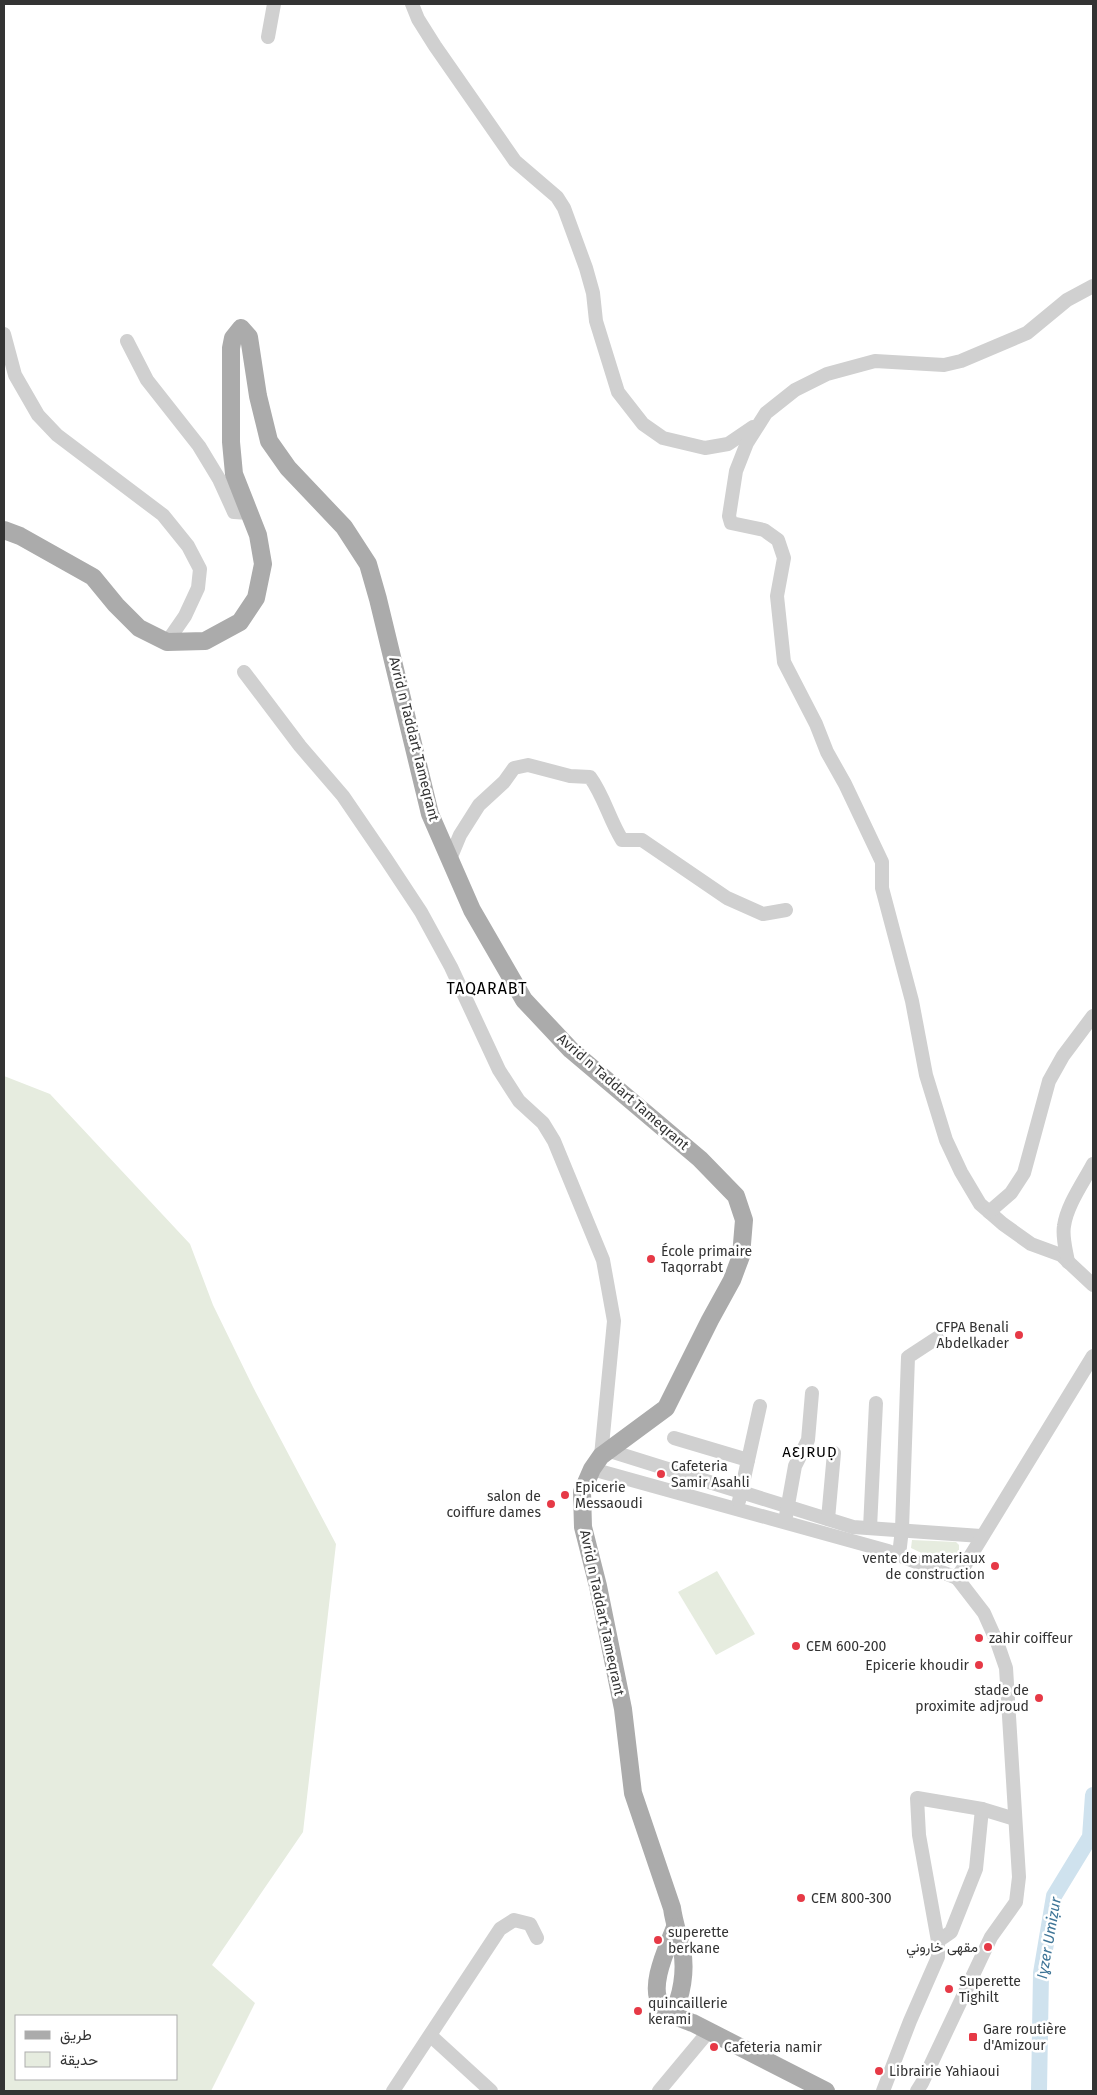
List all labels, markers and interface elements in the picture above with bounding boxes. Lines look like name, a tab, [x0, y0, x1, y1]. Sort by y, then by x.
street label: Avrid n Taddart Tameqrant	[385, 655, 443, 824]
district label: TAQARABT	[446, 979, 528, 998]
street label: Avrid n Taddart Tameqrant	[554, 1030, 693, 1154]
place label: École primaire Taqorrabt	[661, 1242, 752, 1276]
marker: École primaire Taqorrabt	[645, 1253, 657, 1265]
place label: CFPA Benali Abdelkader	[935, 1319, 1010, 1352]
marker: CFPA Benali Abdelkader	[1013, 1329, 1025, 1341]
district label: AƐJRUḌ	[782, 1443, 838, 1461]
place label: Cafeteria Samir Asahli	[671, 1458, 750, 1491]
marker: Cafeteria Samir Asahli	[655, 1468, 667, 1480]
place label: Epicerie Messaoudi	[575, 1479, 643, 1512]
place label: salon de coiffure dames	[446, 1488, 541, 1521]
marker: Epicerie Messaoudi	[559, 1489, 571, 1501]
marker: salon de coiffure dames	[545, 1498, 557, 1510]
street label: Avrid n Taddart Tameqrant	[576, 1529, 628, 1698]
place label: vente de materiaux de construction	[862, 1550, 985, 1583]
marker: vente de materiaux de construction	[989, 1560, 1001, 1572]
place label: zahir coiffeur	[989, 1630, 1073, 1647]
marker: zahir coiffeur	[973, 1632, 985, 1644]
place label: CEM 600-200	[806, 1638, 887, 1655]
marker: CEM 600-200	[790, 1640, 802, 1652]
place label: Epicerie khoudir	[865, 1657, 970, 1674]
marker: Epicerie khoudir	[973, 1659, 985, 1671]
place label: stade de proximite adjroud	[915, 1682, 1029, 1715]
marker: stade de proximite adjroud	[1033, 1692, 1045, 1704]
place label: CEM 800-300	[811, 1890, 892, 1907]
marker: CEM 800-300	[795, 1892, 807, 1904]
water label: Iɣzer Umiẓur	[1033, 1894, 1065, 1980]
place label: superette berkane	[668, 1924, 729, 1957]
marker: superette berkane	[652, 1934, 664, 1946]
place label: مقهى خاروني	[906, 1939, 978, 1959]
marker: مقهى خاروني	[982, 1941, 994, 1953]
place label: Superette Tighilt	[959, 1973, 1021, 2006]
marker: Superette Tighilt	[943, 1983, 955, 1995]
place label: quincaillerie kerami	[648, 1995, 728, 2028]
marker: quincaillerie kerami	[632, 2005, 644, 2017]
legend	[15, 2015, 178, 2080]
place label: Gare routière d'Amizour	[983, 2021, 1066, 2054]
text: طريق	[60, 2026, 92, 2045]
marker: Gare routière d'Amizour	[967, 2031, 979, 2043]
place label: Cafeteria namir	[724, 2039, 822, 2056]
marker: Cafeteria namir	[708, 2041, 720, 2053]
text: حديقة	[60, 2051, 98, 2069]
place label: Librairie Yahiaoui	[889, 2063, 1000, 2080]
marker: Librairie Yahiaoui	[873, 2065, 885, 2077]

